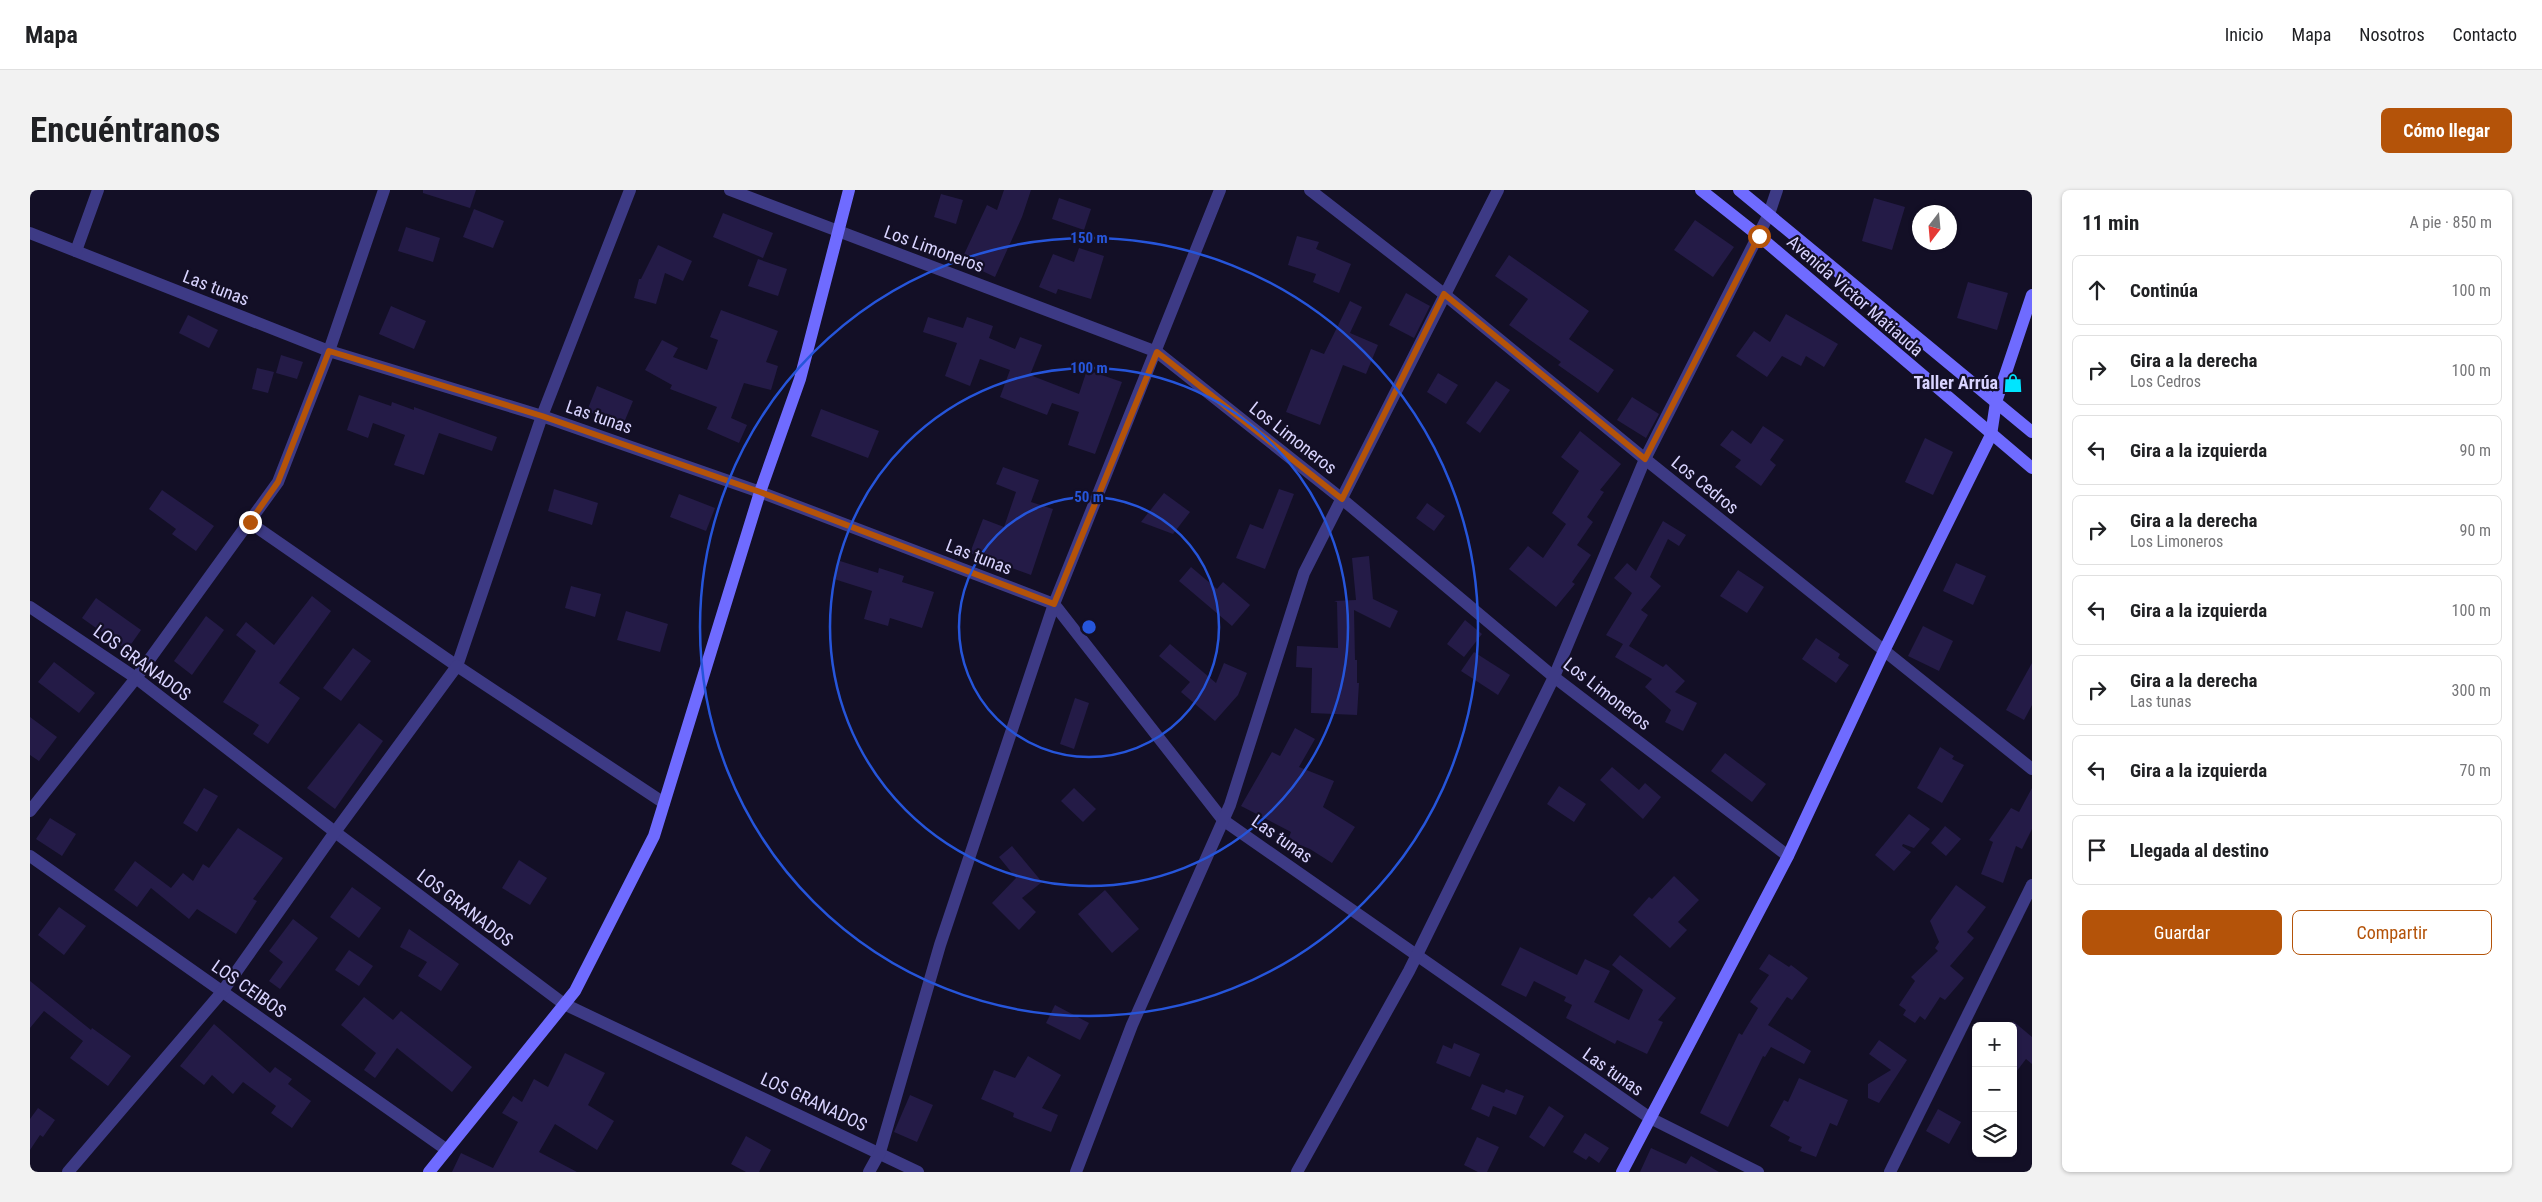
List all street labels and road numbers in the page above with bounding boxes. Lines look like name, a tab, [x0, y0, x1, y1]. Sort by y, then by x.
street label: Los Limoneros	[881, 221, 987, 276]
street label: Avenida Victor Matiauda	[1783, 231, 1928, 360]
street label: Las tunas	[180, 265, 252, 310]
street label: Las tunas	[563, 395, 635, 438]
street label: Los Limoneros	[1245, 397, 1341, 478]
street label: Los Cedros	[1668, 451, 1743, 518]
street label: Las tunas	[943, 534, 1015, 579]
street label: LOS GRANADOS	[90, 620, 195, 705]
street label: Los Limoneros	[1559, 653, 1655, 734]
street label: Las tunas	[1248, 810, 1317, 867]
street label: LOS GRANADOS	[413, 865, 518, 951]
street label: LOS CEIBOS	[208, 955, 290, 1022]
street label: Las tunas	[1579, 1043, 1648, 1100]
street label: LOS GRANADOS	[758, 1068, 871, 1135]

